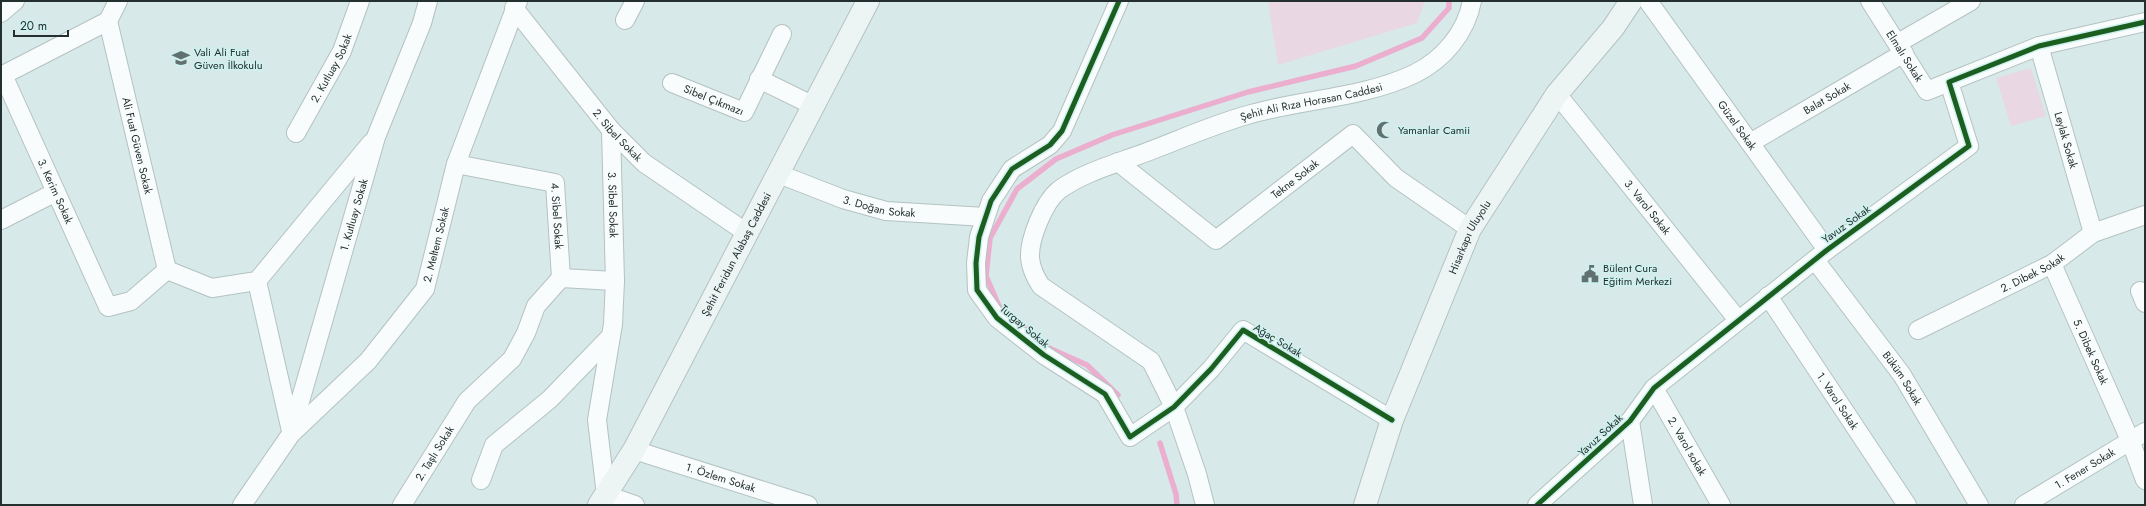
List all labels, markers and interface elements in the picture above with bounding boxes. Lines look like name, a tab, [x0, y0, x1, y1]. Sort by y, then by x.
scale bar	[14, 12, 68, 38]
text: 20 m	[20, 17, 47, 35]
street label: Elmalı Sokak	[1882, 27, 1927, 85]
street label: 2. Kutluay Sokak	[307, 31, 356, 105]
place label: Vali Ali Fuat Güven İlkokulu	[194, 44, 262, 73]
school or university icon: Vali Ali Fuat Güven İlkokulu	[171, 48, 191, 68]
street label: Şehit Ali Rıza Horasan Caddesi	[1238, 78, 1385, 125]
street label: Balat Sokak	[1800, 78, 1854, 118]
street label: Sibel Çıkmazı	[681, 80, 746, 119]
street label: Ali Fuat Güven Sokak	[118, 95, 157, 196]
street label: Güzel Sokak	[1714, 97, 1761, 153]
street label: 2. Sibel Sokak	[589, 105, 646, 165]
street label: Leylak Sokak	[2050, 110, 2082, 171]
mosque icon: Yamanlar Camii	[1375, 120, 1395, 140]
place label: Yamanlar Camii	[1398, 122, 1470, 138]
street label: Tekne Sokak	[1268, 155, 1322, 203]
street label: 3. Kerim Sokak	[34, 156, 77, 226]
street label: 3. Sibel Sokak	[604, 172, 622, 238]
street label: 3. Varol Sokak	[1621, 176, 1675, 238]
street label: 1. Kutluay Sokak	[336, 177, 372, 253]
street label: 4. Sibel Sokak	[547, 182, 567, 250]
street label: Şehit Feridun Alabaş Caddesi	[697, 189, 775, 319]
street label: 3. Doğan Sokak	[841, 191, 916, 221]
street label: Hisarkapı Uluyolu	[1444, 197, 1495, 277]
street label: Yavuz Sokak	[1819, 201, 1874, 247]
street label: 2. Meltem Sokak	[419, 205, 453, 284]
street label: 2. Dibek Sokak	[1998, 249, 2068, 296]
place label: Bülent Cura Eğitim Merkezi	[1603, 260, 1672, 289]
public building icon: Bülent Cura Eğitim Merkezi	[1580, 264, 1600, 284]
street label: Turgay Sokak	[997, 300, 1053, 352]
street label: 5. Dibek Sokak	[2069, 316, 2113, 387]
street label: Ağaç Sokak	[1251, 319, 1306, 361]
street label: Büküm Sokak	[1879, 348, 1926, 408]
street label: 1. Varol Sokak	[1813, 369, 1863, 433]
street label: Yavuz Sokak	[1574, 410, 1626, 460]
street label: 2. Varol sokak	[1664, 414, 1711, 479]
street label: 2. Taşlı Sokak	[411, 422, 458, 484]
street label: 1. Fener Sokak	[2052, 444, 2118, 493]
street label: 1. Özlem Sokak	[684, 459, 758, 496]

